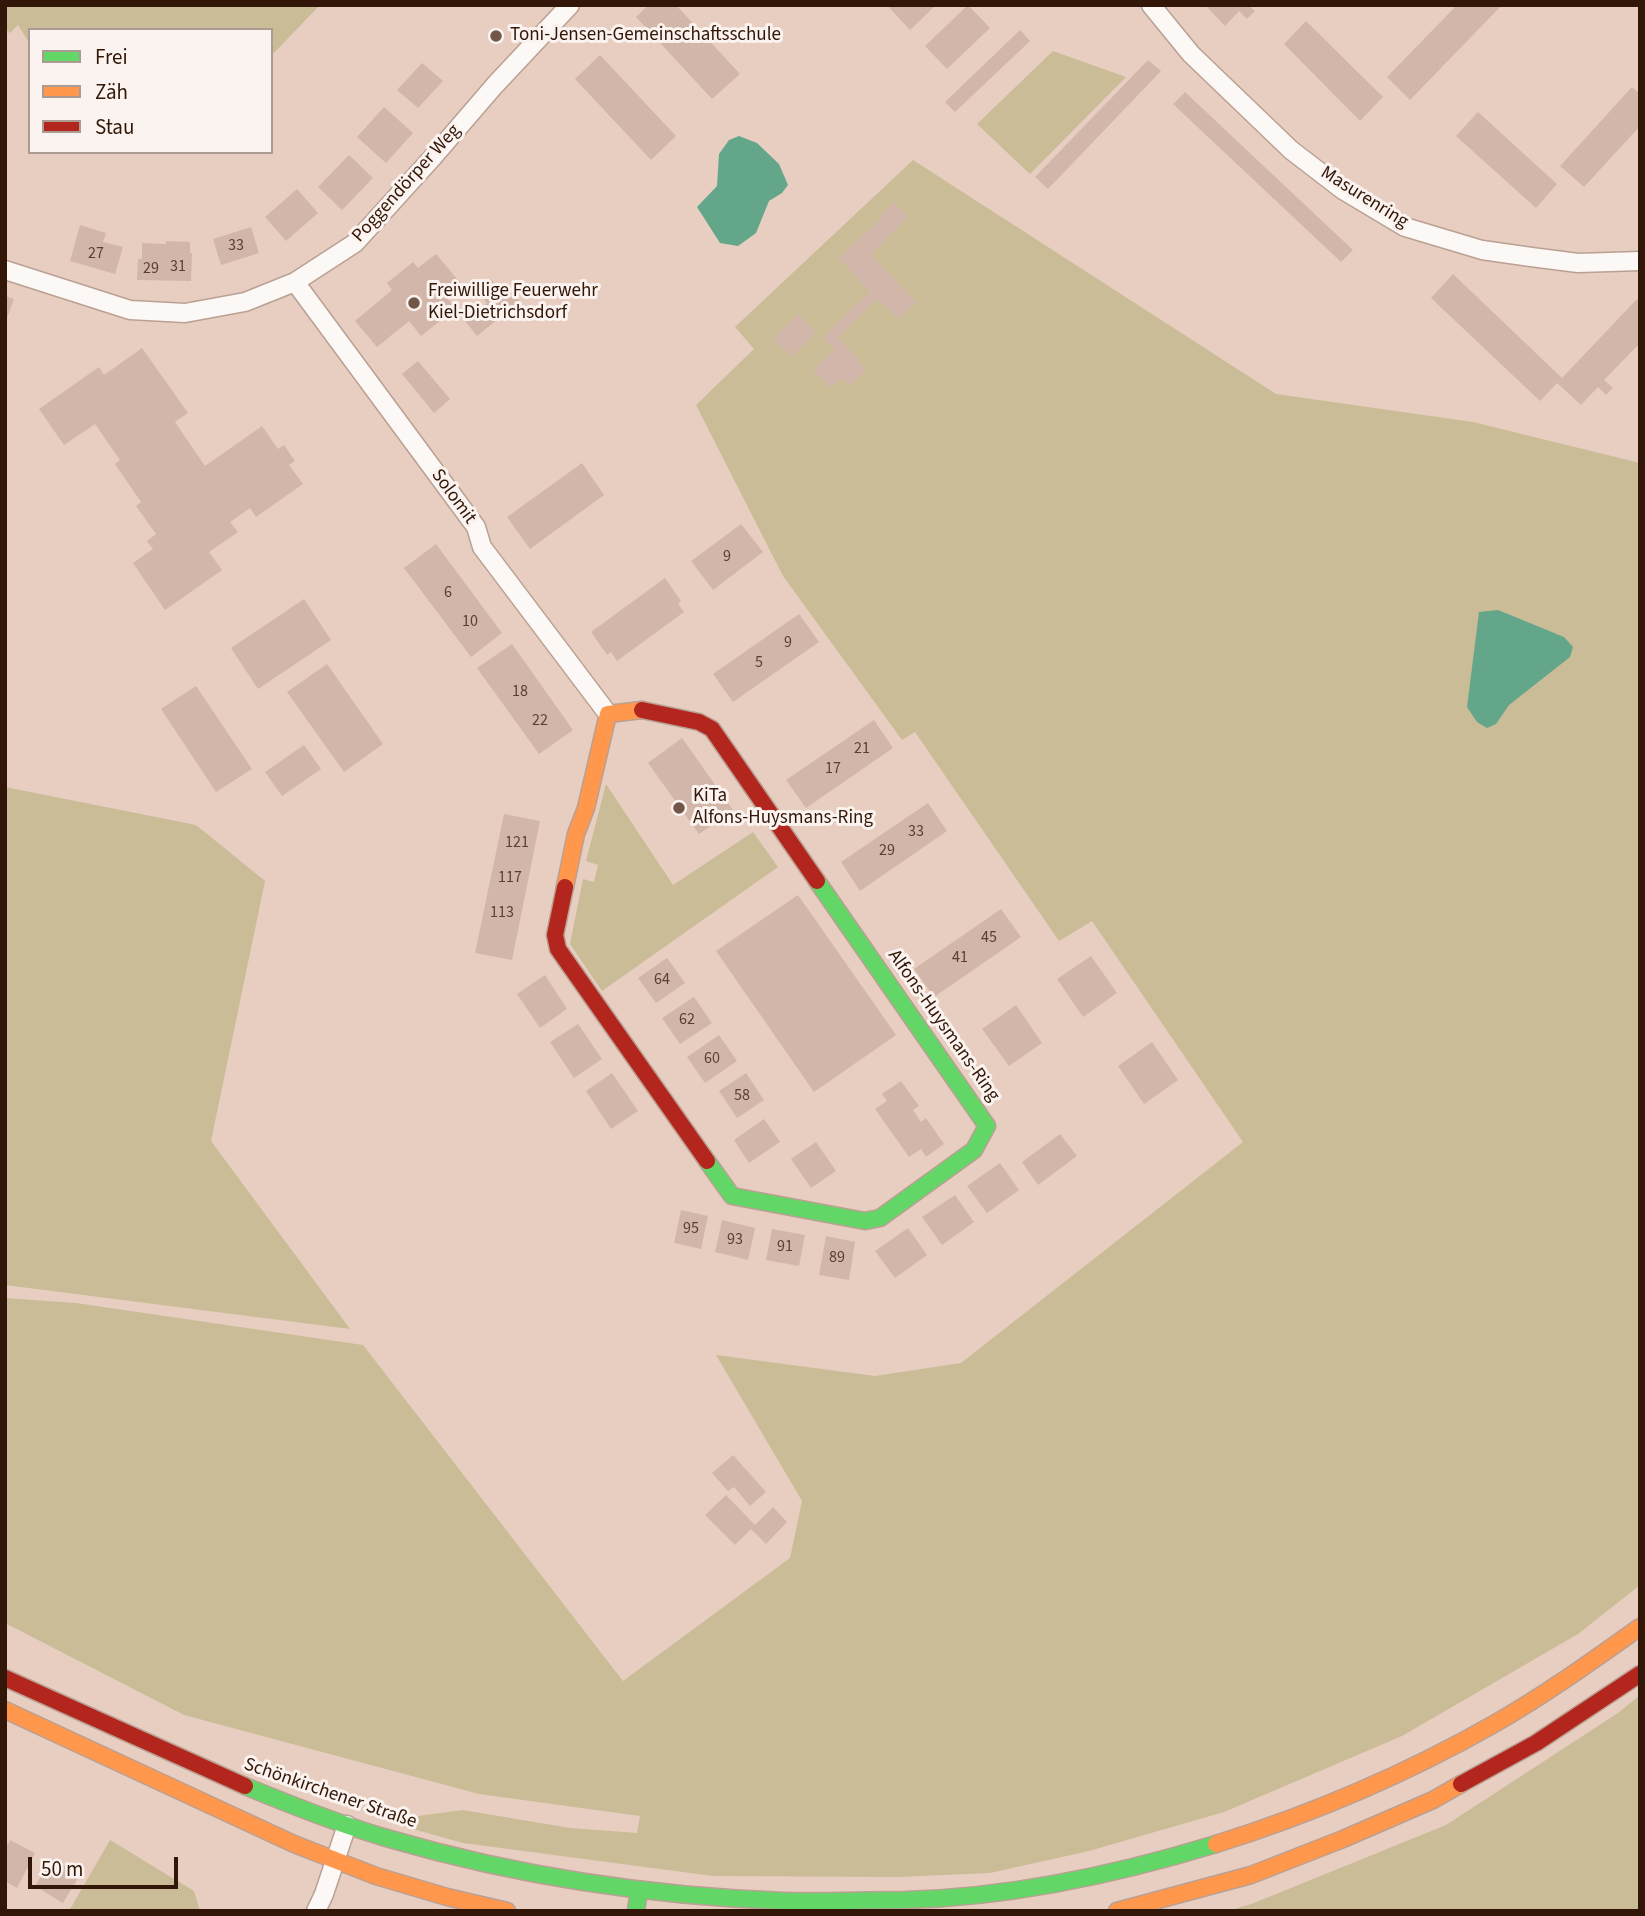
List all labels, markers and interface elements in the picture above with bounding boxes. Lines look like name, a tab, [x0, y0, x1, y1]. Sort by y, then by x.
place label: Toni-Jensen-Gemeinschaftsschule	[510, 25, 781, 47]
legend	[28, 28, 273, 154]
marker: Toni-Jensen-Gemeinschaftsschule	[488, 28, 504, 44]
text: Frei	[95, 42, 128, 72]
text: Zäh	[95, 77, 128, 107]
text: Stau	[95, 112, 134, 142]
street label: Poggendörper Weg	[348, 120, 466, 248]
street label: Masurenring	[1316, 162, 1412, 234]
house number: 33	[228, 236, 244, 256]
house number: 27	[88, 244, 104, 264]
house number: 31	[170, 257, 186, 277]
house number: 29	[143, 259, 159, 279]
place label: Freiwillige Feuerwehr Kiel-Dietrichsdorf	[428, 281, 598, 325]
marker: Freiwillige Feuerwehr Kiel-Dietrichsdorf	[406, 295, 422, 311]
street label: Solomit	[425, 465, 481, 529]
house number: 9	[723, 547, 731, 567]
house number: 6	[444, 583, 452, 603]
house number: 10	[462, 612, 478, 632]
house number: 9	[784, 633, 792, 653]
house number: 5	[755, 653, 763, 673]
house number: 18	[512, 682, 528, 702]
house number: 22	[532, 711, 548, 731]
house number: 21	[854, 739, 870, 759]
house number: 17	[825, 759, 841, 779]
place label: KiTa Alfons-Huysmans-Ring	[693, 786, 873, 830]
marker: KiTa Alfons-Huysmans-Ring	[671, 800, 687, 816]
house number: 33	[908, 822, 924, 842]
house number: 121	[505, 833, 529, 853]
house number: 29	[879, 841, 895, 861]
house number: 117	[498, 868, 522, 888]
house number: 113	[490, 903, 514, 923]
house number: 45	[981, 928, 997, 948]
street label: Alfons-Huysmans-Ring	[882, 946, 1004, 1106]
house number: 41	[952, 948, 968, 968]
house number: 64	[654, 970, 670, 990]
house number: 62	[679, 1010, 695, 1030]
house number: 60	[704, 1049, 720, 1069]
house number: 58	[734, 1086, 750, 1106]
house number: 95	[683, 1219, 699, 1239]
house number: 93	[727, 1230, 743, 1250]
house number: 91	[777, 1237, 793, 1257]
house number: 89	[829, 1248, 845, 1268]
street label: Schönkirchener Straße	[241, 1754, 419, 1834]
scale bar	[32, 1842, 182, 1886]
text: 50 m	[41, 1854, 83, 1884]

